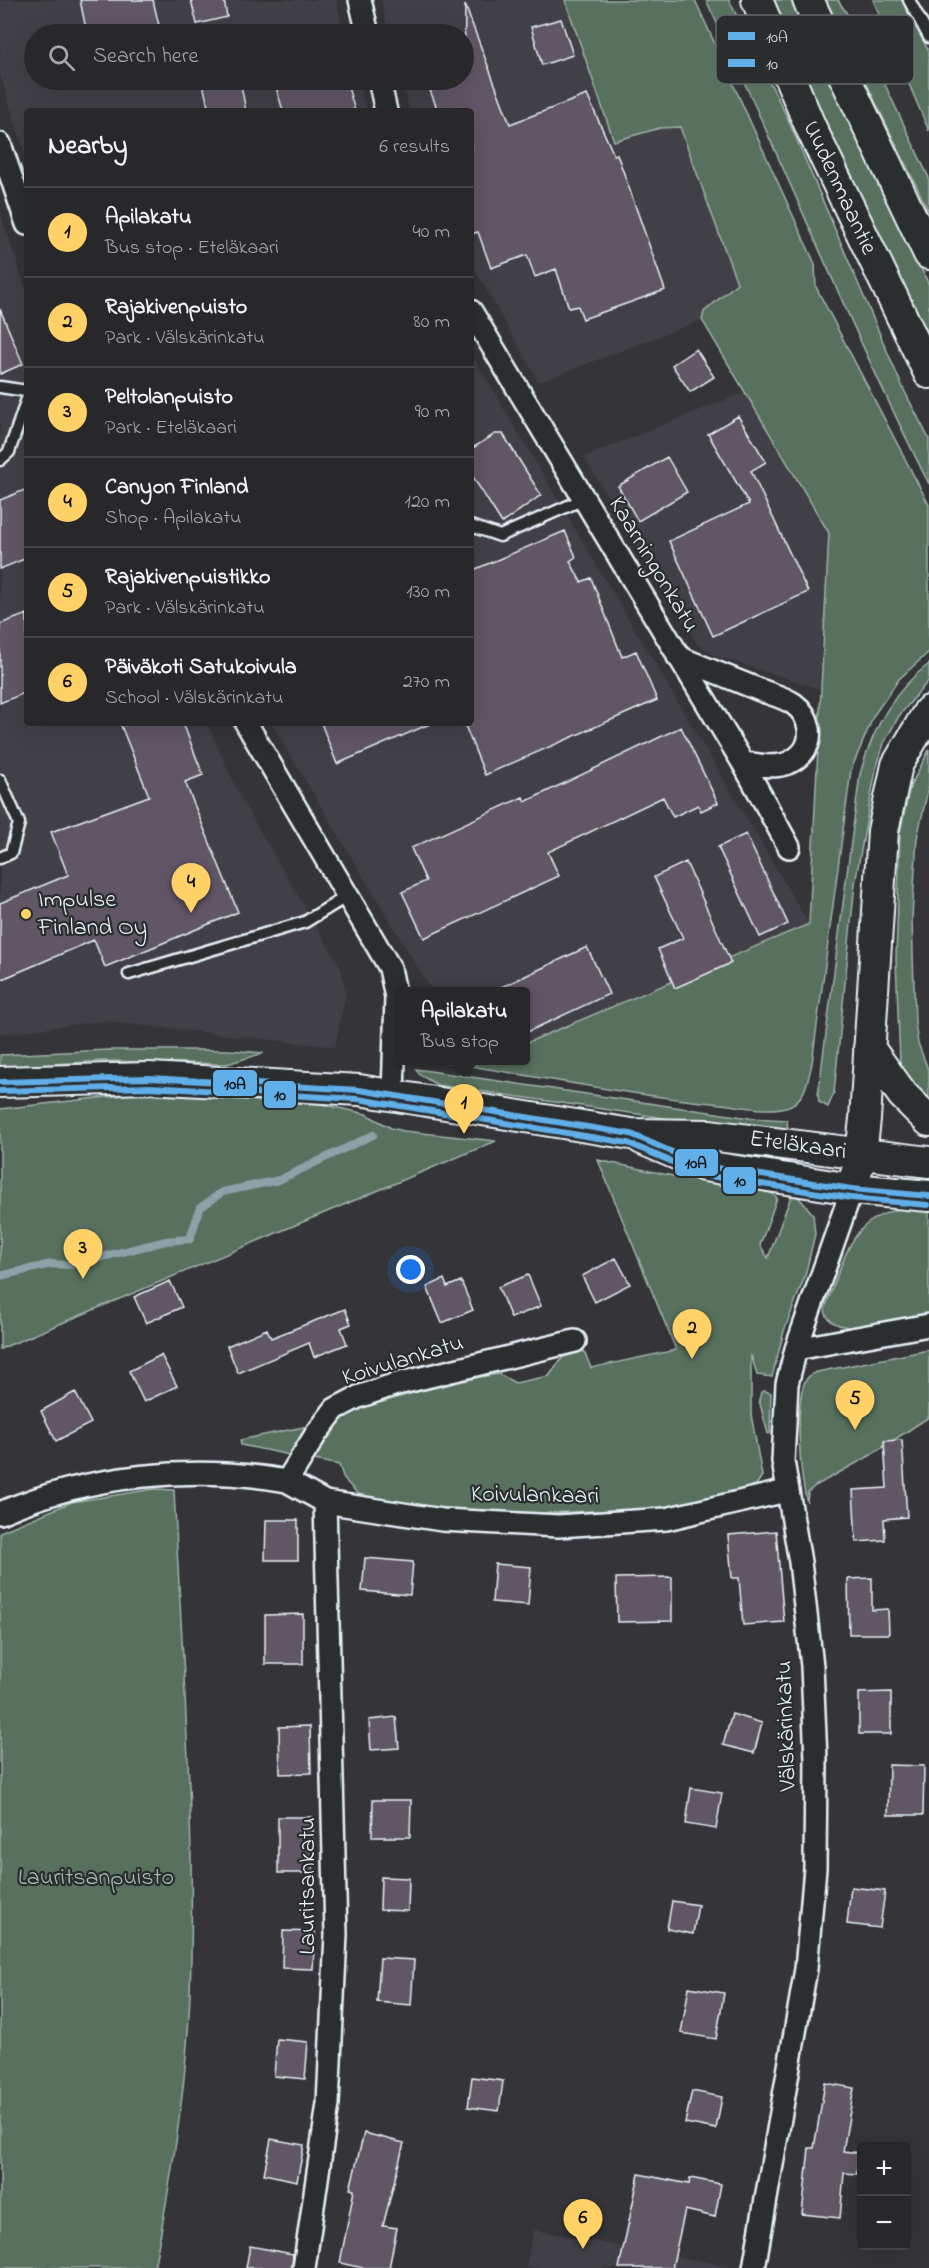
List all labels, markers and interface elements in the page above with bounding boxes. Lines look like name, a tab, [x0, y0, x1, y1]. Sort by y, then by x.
legend	[716, 15, 914, 84]
search box	[24, 24, 474, 90]
text: 10A	[766, 26, 788, 50]
icon: search	[45, 41, 78, 74]
text: Search here	[93, 41, 198, 73]
text: 10	[766, 53, 778, 77]
street label: Uudenmaantie	[793, 115, 885, 261]
text: Nearby	[48, 128, 127, 166]
text: 6 results	[379, 133, 450, 162]
text: Apilakatu	[105, 202, 191, 234]
text: 1	[64, 218, 71, 247]
text: 40 m	[413, 218, 450, 247]
text: Bus stop · Eteläkaari	[105, 234, 279, 263]
text: Rajakivenpuisto	[105, 292, 247, 324]
text: 2	[63, 308, 72, 337]
text: 80 m	[413, 308, 450, 337]
text: Park · Välskärinkatu	[105, 324, 265, 353]
text: Peltolanpuisto	[105, 382, 233, 414]
text: 3	[63, 398, 72, 427]
text: 90 m	[415, 398, 450, 427]
text: Park · Eteläkaari	[105, 414, 237, 443]
text: Canyon Finland	[105, 472, 248, 504]
text: 4	[63, 488, 72, 517]
text: 120 m	[405, 488, 450, 517]
street label: Kaarningonkatu	[599, 490, 707, 640]
text: Shop · Apilakatu	[105, 504, 242, 533]
text: Rajakivenpuistikko	[105, 562, 271, 594]
text: 5	[62, 578, 73, 607]
text: 130 m	[406, 578, 450, 607]
text: Park · Välskärinkatu	[105, 594, 265, 623]
text: Päiväkoti Satukoivula	[105, 652, 297, 684]
text: 6	[63, 668, 72, 697]
text: 270 m	[403, 668, 450, 697]
text: School · Välskärinkatu	[105, 684, 283, 713]
pin: 4	[172, 864, 210, 913]
place label: Impulse Finland Oy	[37, 883, 147, 947]
marker: Impulse Finland Oy	[19, 907, 33, 921]
popup	[398, 987, 530, 1065]
text: Apilakatu	[421, 996, 507, 1028]
text: Bus stop	[421, 1028, 499, 1057]
line badge: 10A	[212, 1069, 258, 1097]
text: 10A	[224, 1073, 246, 1097]
line badge: 10	[263, 1080, 297, 1109]
text: 10	[274, 1084, 286, 1108]
pin: 1	[444, 1084, 484, 1134]
street label: Eteläkaari	[747, 1122, 849, 1170]
line badge: 10A	[674, 1148, 719, 1177]
text: 10A	[685, 1152, 707, 1176]
line badge: 10	[722, 1166, 757, 1195]
text: 10	[734, 1170, 746, 1194]
pin: 3	[64, 1230, 103, 1279]
your location	[396, 1255, 425, 1284]
pin: 2	[672, 1310, 712, 1359]
street label: Koivulankatu	[338, 1326, 468, 1396]
pin: 5	[836, 1380, 874, 1430]
street label: Koivulankaari	[471, 1477, 599, 1515]
street label: Välskärinkatu	[767, 1660, 807, 1793]
street label: Lauritsankatu	[291, 1817, 326, 1955]
park label: Lauritsanpuisto	[18, 1861, 174, 1896]
map controls	[857, 2142, 911, 2250]
button: +	[857, 2142, 911, 2196]
button: −	[857, 2196, 911, 2250]
pin: 6	[564, 2200, 602, 2249]

